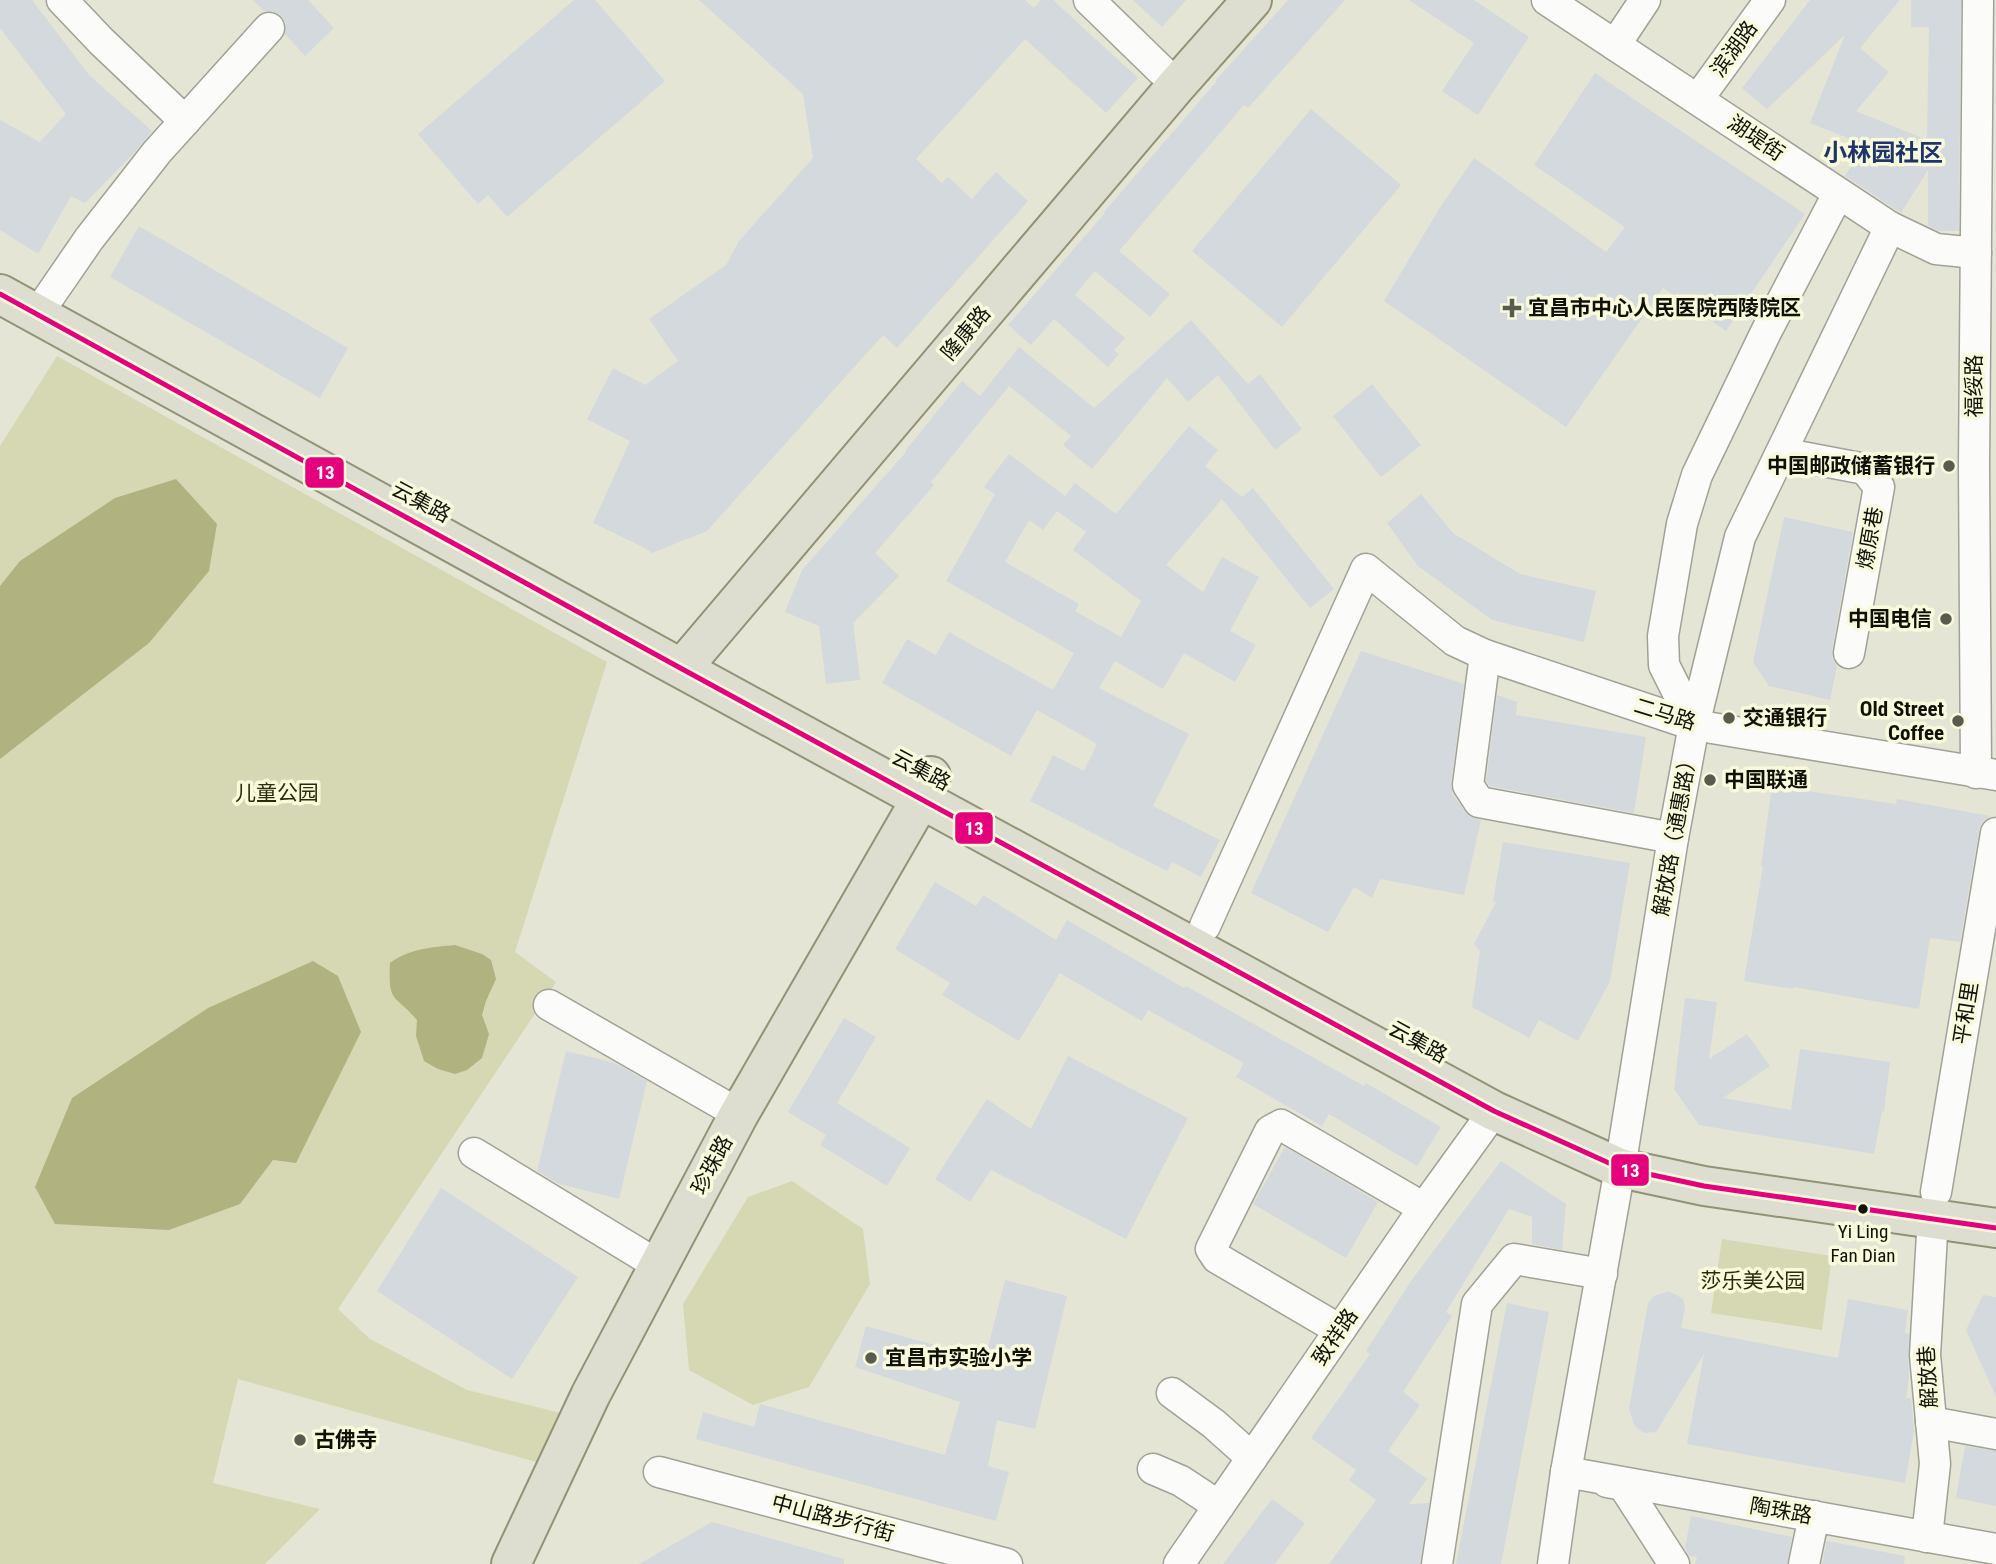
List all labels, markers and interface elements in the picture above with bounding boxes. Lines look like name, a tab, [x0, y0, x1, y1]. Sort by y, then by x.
street label: 滨湖路	[1706, 16, 1762, 82]
street label: 湖堤街	[1723, 110, 1789, 166]
district label: 小林园社区	[1823, 139, 1943, 167]
place label: 宜昌市中心人民医院西陵院区	[1528, 296, 1801, 320]
marker: 宜昌市中心人民医院西陵院区	[1502, 298, 1522, 318]
street label: 隆康路	[937, 301, 995, 365]
street label: 福绥路	[1962, 355, 1986, 418]
place label: 中国邮政储蓄银行	[1767, 454, 1935, 478]
line badge: 13	[304, 456, 345, 489]
marker: 中国邮政储蓄银行	[1941, 458, 1957, 474]
text: 13	[315, 461, 335, 484]
street label: 云集路	[388, 477, 454, 527]
street label: 燎原巷	[1853, 505, 1887, 571]
place label: 中国电信	[1848, 607, 1932, 631]
marker: 中国电信	[1938, 611, 1954, 627]
street label: 二马路	[1631, 693, 1699, 735]
place label: Old Street Coffee	[1860, 697, 1944, 745]
place label: 交通银行	[1743, 706, 1827, 730]
marker: 交通银行	[1721, 710, 1737, 726]
marker: Old Street Coffee	[1950, 713, 1966, 729]
street label: 云集路	[888, 745, 954, 795]
street label: 解放路（通惠路）	[1649, 748, 1701, 918]
place label: 中国联通	[1724, 768, 1808, 792]
marker: 中国联通	[1702, 772, 1718, 788]
park label: 儿童公园	[235, 781, 319, 805]
line badge: 13	[954, 811, 994, 845]
text: 13	[964, 817, 984, 840]
street label: 平和里	[1949, 980, 1983, 1046]
street label: 云集路	[1385, 1016, 1451, 1068]
street label: 珍珠路	[687, 1132, 737, 1198]
line badge: 13	[1610, 1153, 1650, 1187]
text: 13	[1620, 1159, 1640, 1182]
marker: Yi Ling Fan Dian	[1856, 1202, 1870, 1216]
place label: Yi Ling Fan Dian	[1831, 1220, 1896, 1267]
park label: 莎乐美公园	[1701, 1269, 1806, 1293]
street label: 致祥路	[1307, 1304, 1363, 1370]
street label: 解放巷	[1914, 1345, 1942, 1409]
place label: 宜昌市实验小学	[885, 1346, 1032, 1370]
marker: 宜昌市实验小学	[863, 1350, 879, 1366]
place label: 古佛寺	[314, 1428, 377, 1452]
marker: 古佛寺	[292, 1432, 308, 1448]
street label: 中山路步行街	[769, 1490, 897, 1546]
street label: 陶珠路	[1748, 1494, 1814, 1528]

